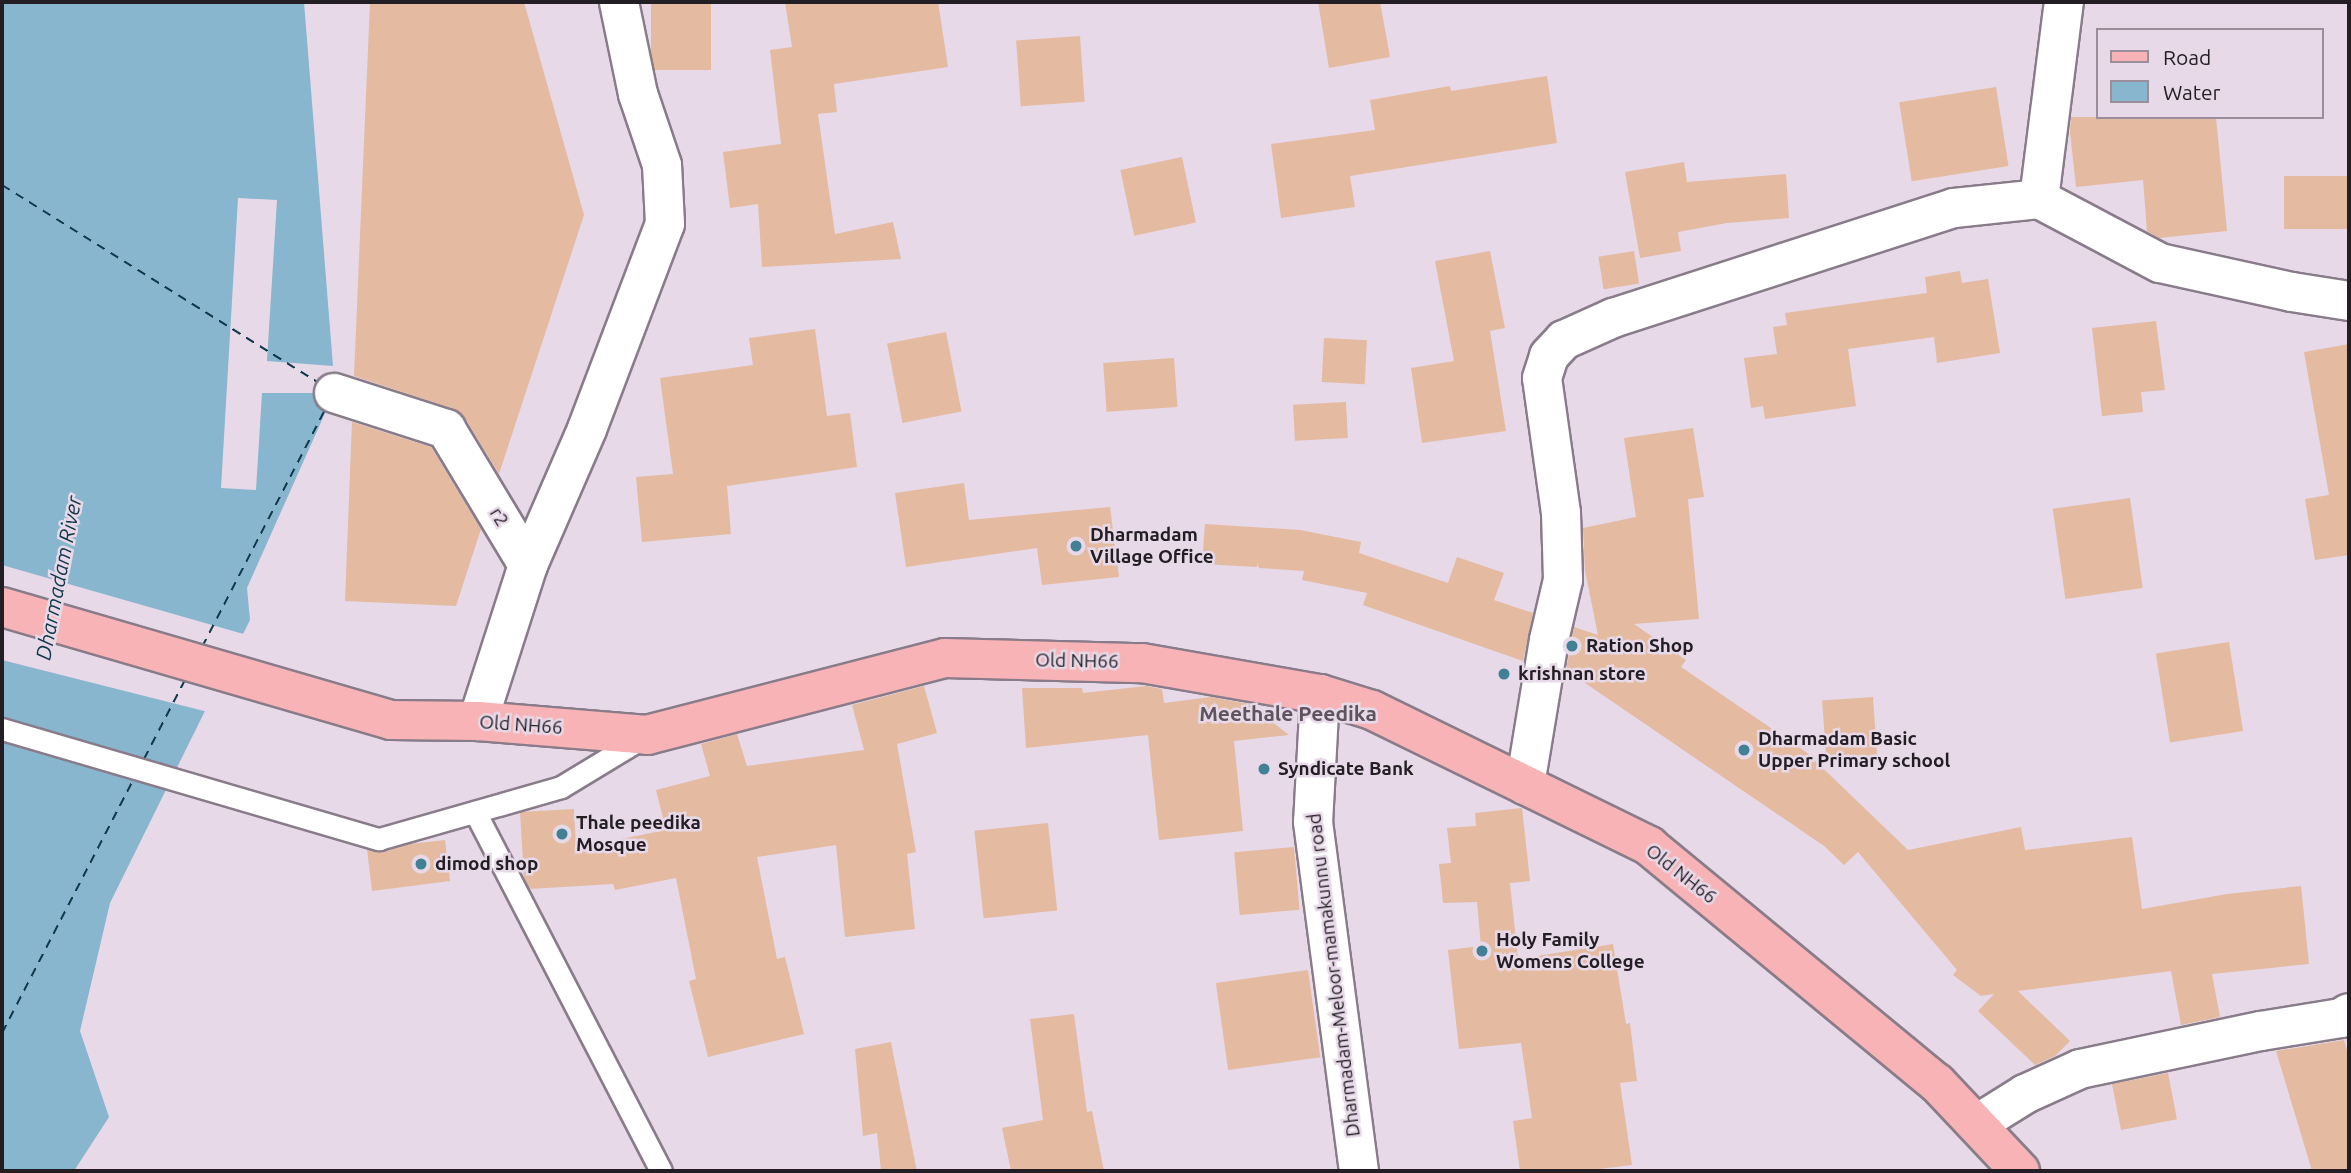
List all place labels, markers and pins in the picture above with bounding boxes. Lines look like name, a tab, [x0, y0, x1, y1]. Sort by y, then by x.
place label: Dharmadam Village Office	[1090, 524, 1214, 568]
marker: Dharmadam Village Office	[1068, 538, 1084, 554]
place label: Ration Shop	[1586, 635, 1694, 657]
marker: Ration Shop	[1564, 638, 1580, 654]
place label: krishnan store	[1518, 663, 1646, 685]
marker: krishnan store	[1496, 666, 1512, 682]
place label: Dharmadam Basic Upper Primary school	[1758, 728, 1950, 772]
marker: Dharmadam Basic Upper Primary school	[1736, 742, 1752, 758]
place label: Syndicate Bank	[1278, 758, 1414, 780]
marker: Syndicate Bank	[1256, 761, 1272, 777]
place label: Thale peedika Mosque	[576, 812, 701, 856]
marker: Thale peedika Mosque	[554, 826, 570, 842]
place label: dimod shop	[435, 853, 538, 875]
marker: dimod shop	[413, 856, 429, 872]
place label: Holy Family Womens College	[1496, 929, 1645, 973]
marker: Holy Family Womens College	[1474, 943, 1490, 959]

